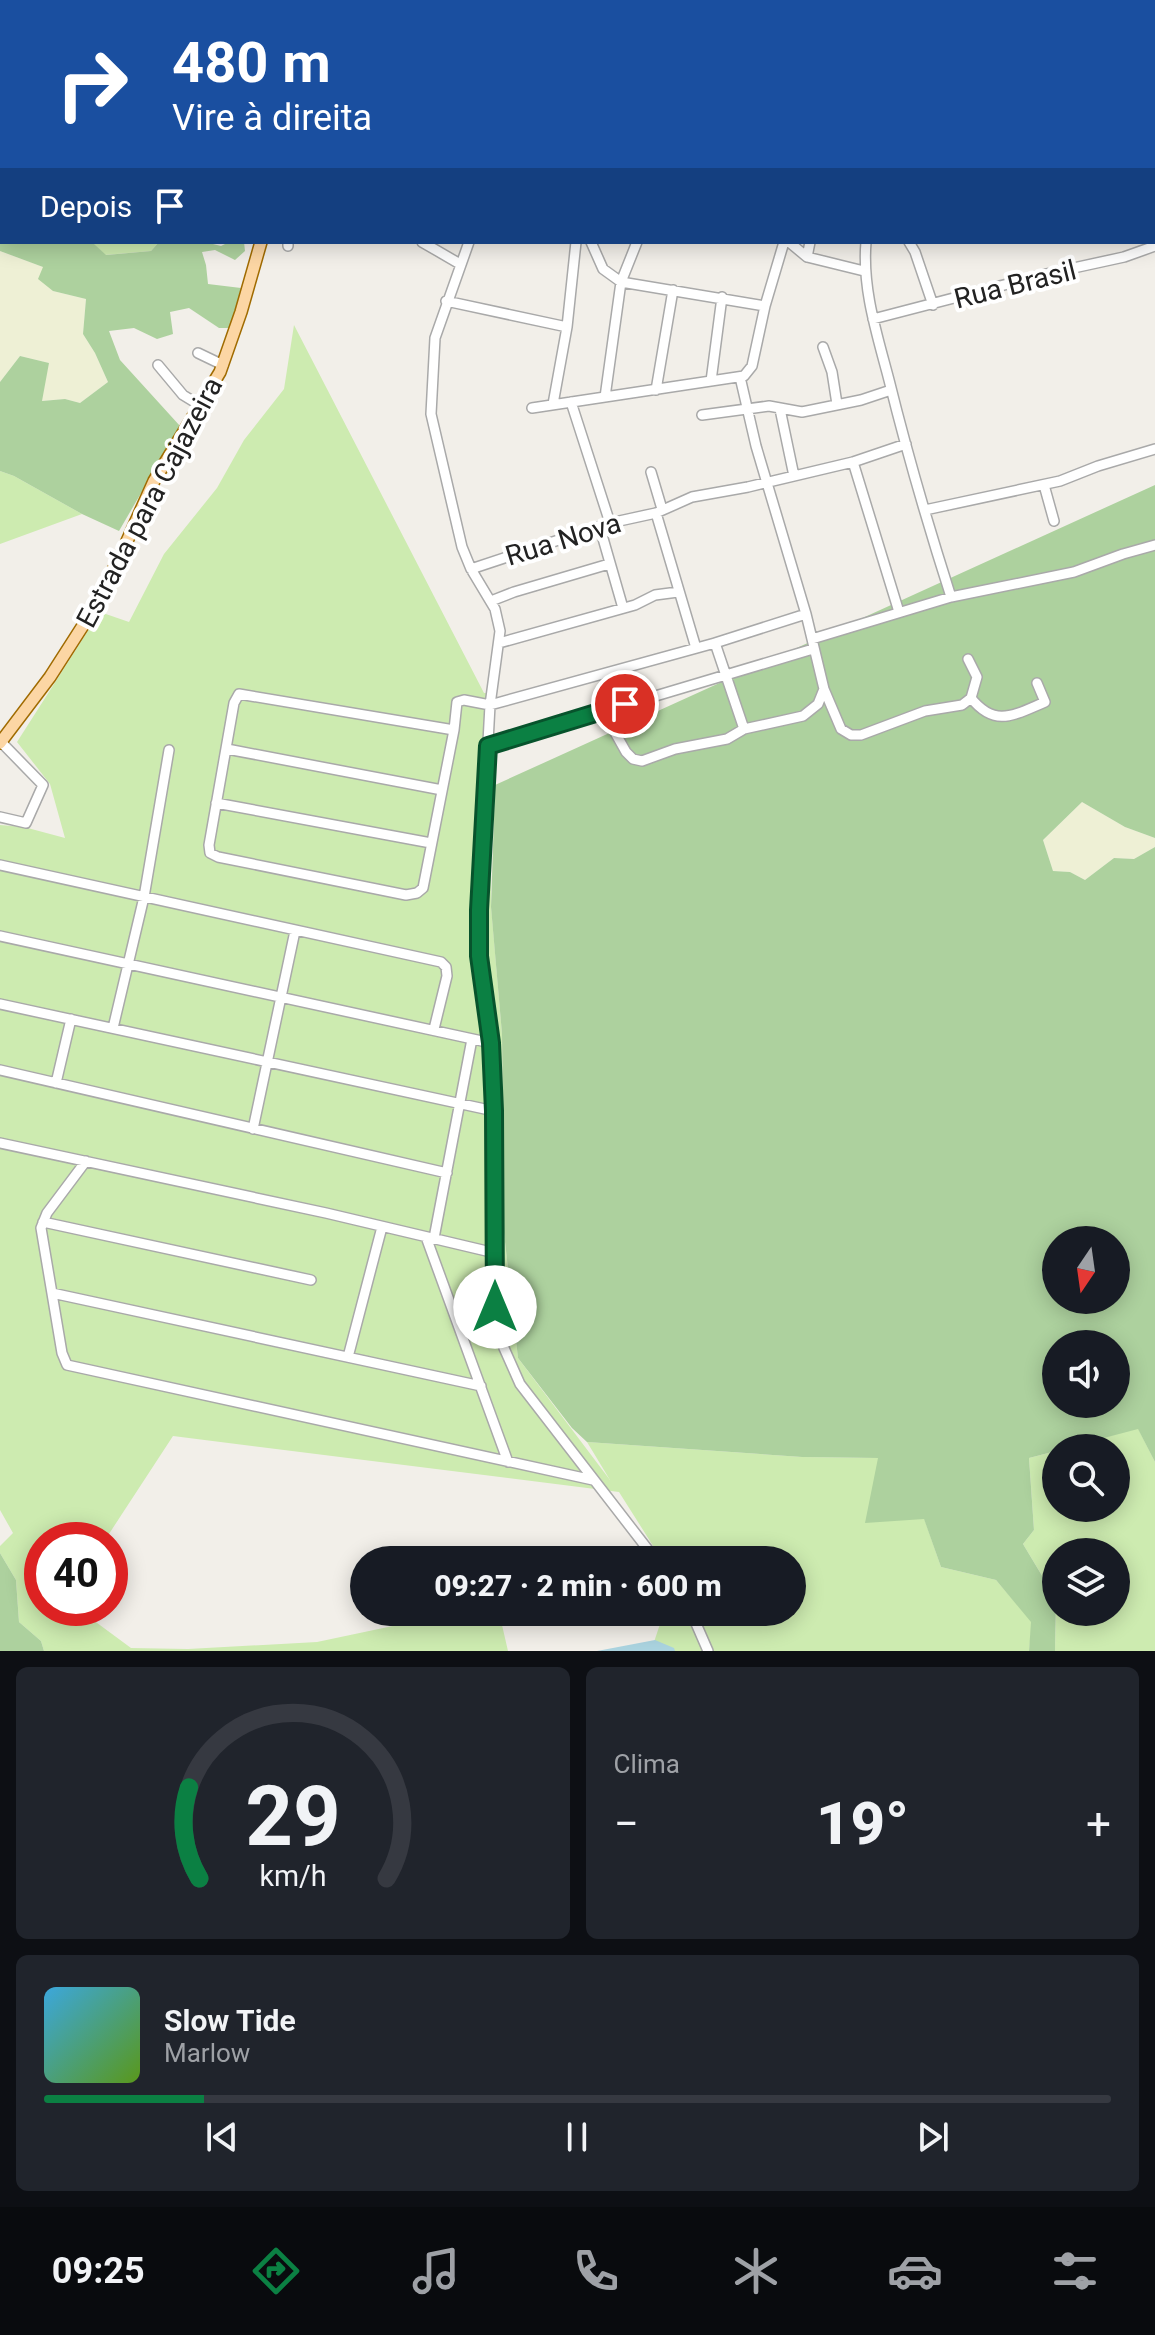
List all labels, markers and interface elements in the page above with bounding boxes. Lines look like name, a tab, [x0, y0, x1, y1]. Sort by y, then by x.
text: 480 m	[172, 30, 331, 96]
icon: right	[40, 32, 144, 136]
text: Vire à direita	[172, 97, 372, 139]
icon: arrive	[148, 184, 192, 228]
text: Depois	[40, 189, 132, 224]
street label: Rua Brasil	[951, 253, 1080, 316]
street label: Estrada para Cajazeira	[69, 371, 229, 633]
street label: Rua Nova	[501, 506, 625, 573]
pin	[591, 670, 659, 738]
icon: arrive	[603, 682, 647, 726]
north arrow	[1042, 1226, 1130, 1314]
map controls	[1042, 1226, 1130, 1626]
position arrow	[453, 1265, 537, 1349]
button: sound	[1042, 1330, 1130, 1418]
button: search	[1042, 1434, 1130, 1522]
speed limit sign: 40	[24, 1522, 128, 1626]
button: layers	[1042, 1538, 1130, 1626]
text: 09:27 · 2 min · 600 m	[434, 1568, 722, 1603]
text: Clima	[614, 1749, 680, 1779]
text: 29	[245, 1768, 340, 1865]
text: 19°	[816, 1788, 909, 1859]
text: −	[614, 1798, 639, 1850]
text: +	[1086, 1798, 1111, 1850]
text: km/h	[259, 1859, 326, 1893]
text: Slow Tide	[164, 2003, 296, 2038]
text: Marlow	[164, 2038, 250, 2068]
icon: previous	[200, 2115, 244, 2159]
icon: pause	[555, 2115, 599, 2159]
icon: next	[911, 2115, 955, 2159]
icon: directions	[248, 2243, 304, 2299]
icon: music	[408, 2243, 464, 2299]
icon: phone	[568, 2243, 624, 2299]
icon: climate	[728, 2243, 784, 2299]
icon: car	[887, 2243, 943, 2299]
icon: filters	[1047, 2243, 1103, 2299]
text: 09:25	[52, 2250, 145, 2292]

